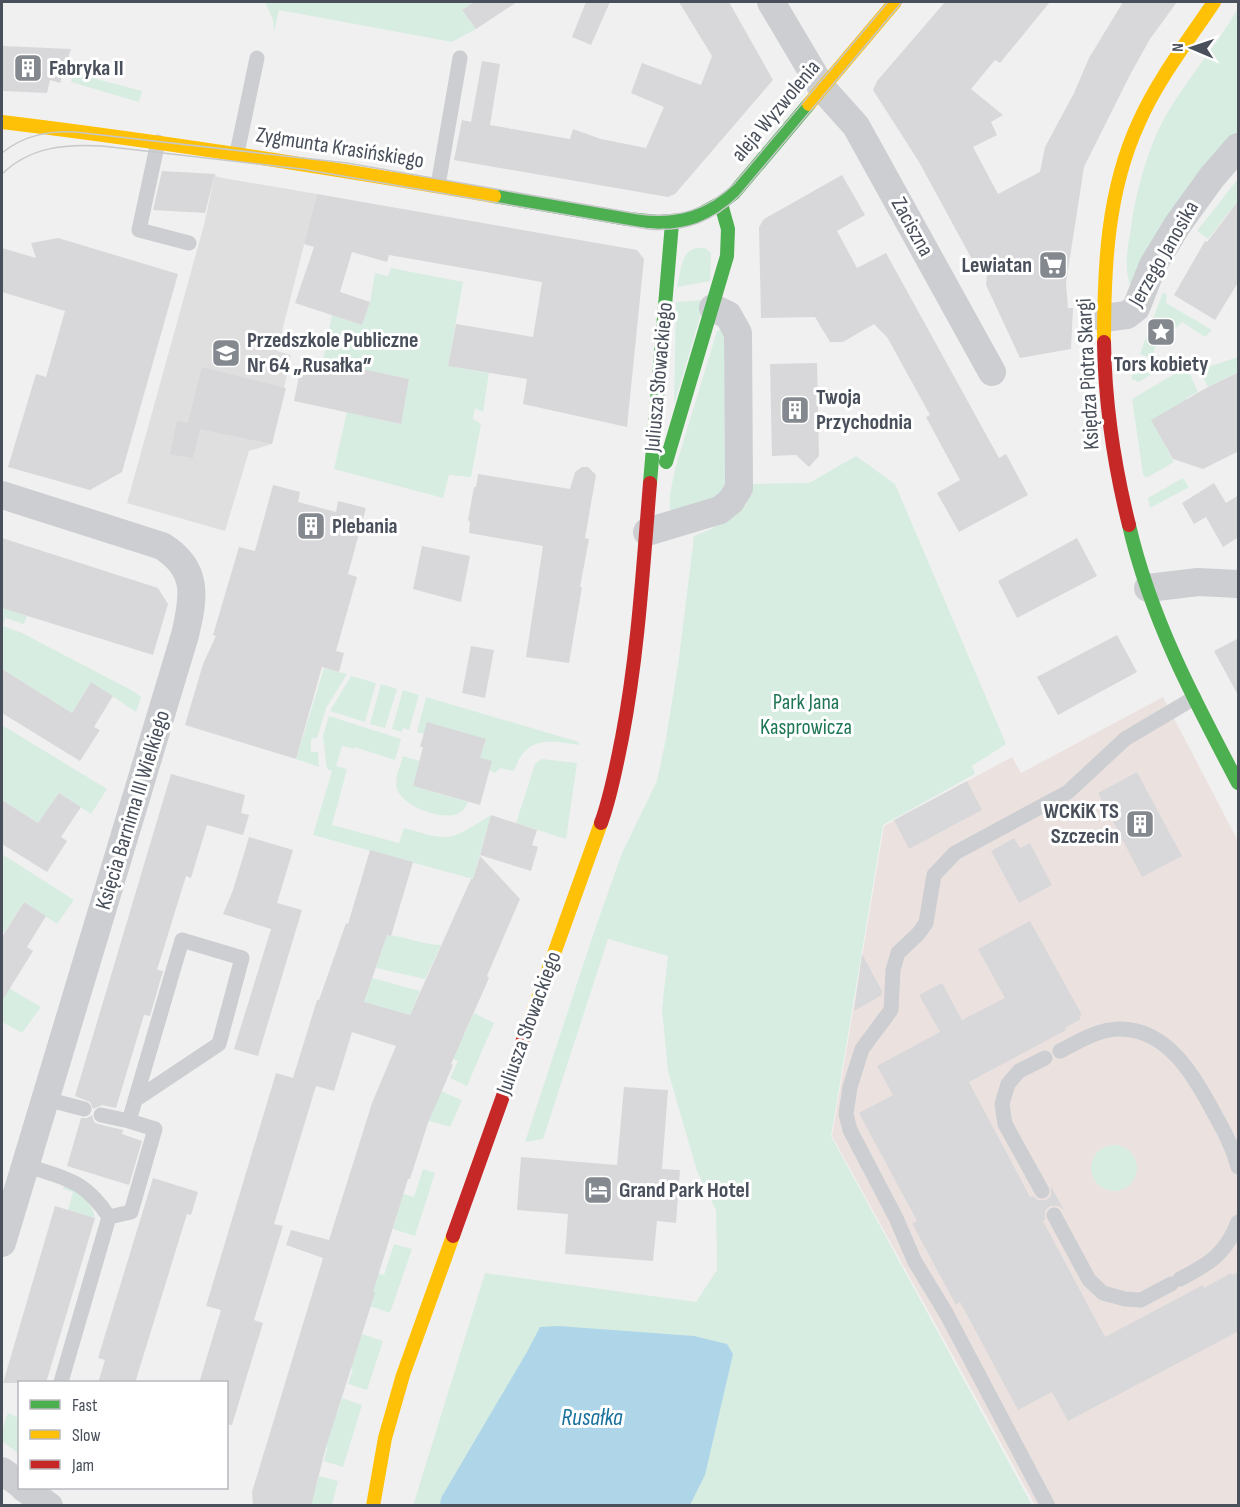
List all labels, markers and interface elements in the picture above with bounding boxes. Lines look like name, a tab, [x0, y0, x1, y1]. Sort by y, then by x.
north arrow	[1162, 18, 1222, 78]
text: N	[1169, 43, 1188, 52]
building icon: Fabryka II	[12, 52, 44, 84]
place label: Fabryka II	[49, 55, 124, 82]
street label: aleja Wyzwolenia	[726, 55, 826, 167]
street label: Zygmunta Krasińskiego	[254, 121, 426, 175]
street label: Zaciszna	[885, 193, 939, 261]
street label: Jerzego Janosika	[1122, 196, 1205, 313]
supermarket icon: Lewiatan	[1037, 249, 1069, 281]
place label: Lewiatan	[961, 252, 1032, 279]
street label: Księdza Piotra Skargi	[1071, 298, 1105, 450]
street label: Juliusza Słowackiego	[639, 301, 679, 454]
place icon: Tors kobiety	[1145, 316, 1177, 348]
place label: Przedszkole Publiczne Nr 64 „Rusałka”	[247, 327, 418, 379]
school or university icon: Przedszkole Publiczne Nr 64 „Rusałka”	[210, 337, 242, 369]
place label: Tors kobiety	[1114, 351, 1208, 378]
place label: Twoja Przychodnia	[816, 384, 912, 436]
building icon: Twoja Przychodnia	[779, 394, 811, 426]
building icon: Plebania	[295, 510, 327, 542]
place label: Plebania	[332, 513, 398, 540]
park label: Park Jana Kasprowicza	[760, 689, 852, 741]
street label: Księcia Barnima III Wielkiego	[90, 707, 176, 913]
place label: WCKiK TS Szczecin	[1044, 798, 1119, 850]
building icon: WCKiK TS Szczecin	[1124, 808, 1156, 840]
street label: Juliusza Słowackiego	[490, 948, 567, 1099]
hotel icon: Grand Park Hotel	[582, 1174, 614, 1206]
place label: Grand Park Hotel	[619, 1177, 749, 1204]
legend	[18, 1381, 228, 1489]
text: Fast	[72, 1395, 98, 1416]
water label: Rusałka	[561, 1403, 623, 1432]
text: Slow	[72, 1425, 101, 1446]
text: Jam	[71, 1455, 94, 1476]

